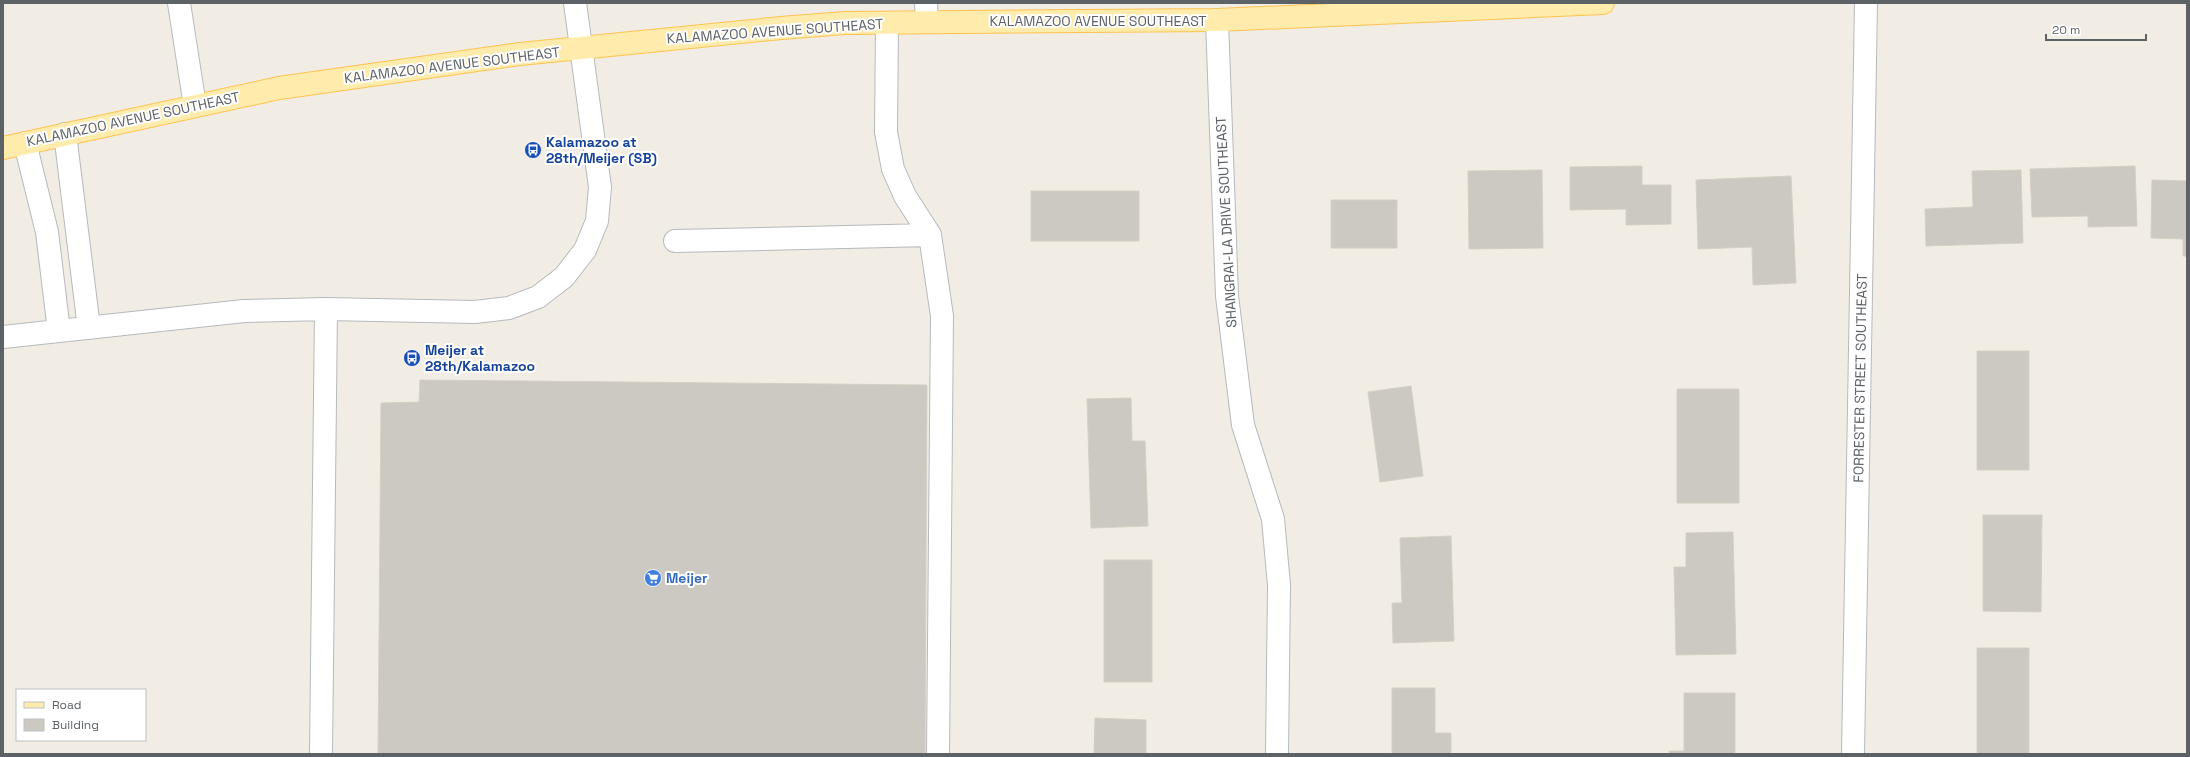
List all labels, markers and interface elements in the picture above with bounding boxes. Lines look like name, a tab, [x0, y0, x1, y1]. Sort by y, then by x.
street label: KALAMAZOO AVENUE SOUTHEAST	[989, 12, 1207, 30]
street label: KALAMAZOO AVENUE SOUTHEAST	[666, 14, 884, 48]
scale bar	[2046, 16, 2146, 42]
text: 20 m	[2052, 22, 2080, 38]
street label: KALAMAZOO AVENUE SOUTHEAST	[343, 43, 561, 87]
street label: KALAMAZOO AVENUE SOUTHEAST	[25, 88, 241, 150]
street label: SHANGRAI-LA DRIVE SOUTHEAST	[1211, 116, 1241, 328]
place label: Kalamazoo at 28th/Meijer (SB)	[546, 133, 657, 167]
bus stop icon: Kalamazoo at 28th/Meijer (SB)	[523, 140, 543, 160]
street label: FORRESTER STREET SOUTHEAST	[1849, 273, 1871, 483]
place label: Meijer at 28th/Kalamazoo	[425, 341, 535, 375]
bus stop icon: Meijer at 28th/Kalamazoo	[402, 348, 422, 368]
supermarket icon: Meijer	[643, 568, 663, 588]
place label: Meijer	[666, 569, 708, 587]
legend	[16, 689, 146, 741]
text: Road	[52, 697, 81, 713]
text: Building	[52, 717, 99, 733]

